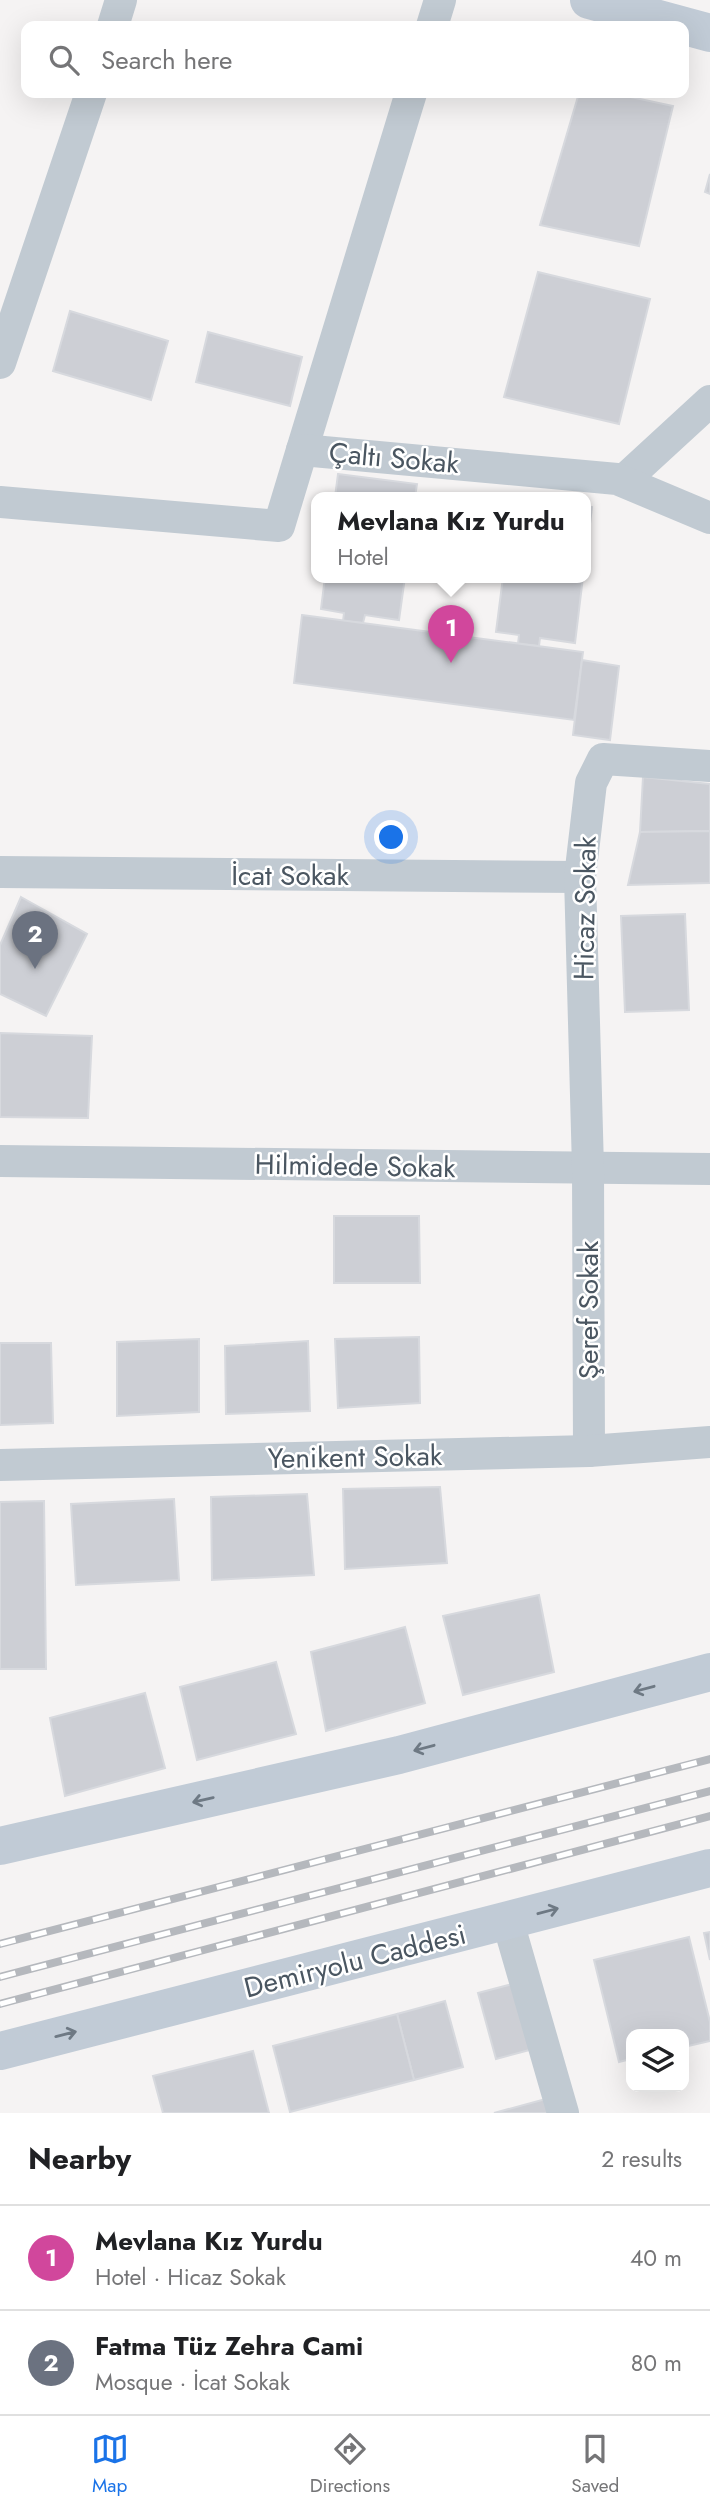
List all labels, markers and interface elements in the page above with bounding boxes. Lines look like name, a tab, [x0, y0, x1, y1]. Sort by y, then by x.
search box	[21, 21, 689, 98]
icon: search	[45, 41, 83, 79]
text: Search here	[101, 41, 233, 79]
street label: Çaltı Sokak	[327, 432, 461, 484]
popup	[311, 492, 591, 583]
text: Mevlana Kız Yurdu	[337, 502, 565, 540]
text: Hotel	[337, 540, 389, 574]
pin: 1	[428, 605, 474, 663]
your location	[374, 820, 408, 854]
street label: Hicaz Sokak	[563, 835, 607, 980]
street label: İcat Sokak	[231, 855, 349, 896]
pin: 2	[12, 911, 58, 969]
street label: Hilmidede Sokak	[254, 1144, 456, 1188]
street label: Şeref Sokak	[568, 1240, 609, 1379]
street label: Yenikent Sokak	[268, 1435, 443, 1479]
one-way arrow	[633, 1683, 656, 1696]
one-way arrow	[413, 1742, 436, 1755]
one-way arrow	[192, 1793, 215, 1807]
one-way arrow	[537, 1904, 559, 1917]
street label: Demiryolu Caddesi	[240, 1914, 470, 2008]
one-way arrow	[54, 2027, 77, 2040]
map controls	[626, 2029, 689, 2092]
button: layers	[626, 2029, 689, 2092]
text: Nearby	[28, 2137, 131, 2180]
text: 2 results	[601, 2142, 682, 2176]
text: Mevlana Kız Yurdu	[95, 2222, 323, 2260]
text: 1	[45, 2241, 57, 2275]
text: 40 m	[630, 2241, 682, 2275]
text: Hotel · Hicaz Sokak	[95, 2260, 286, 2294]
text: Fatma Tüz Zehra Cami	[95, 2327, 363, 2365]
text: 2	[43, 2346, 59, 2380]
text: 80 m	[631, 2346, 682, 2380]
text: Mosque · İcat Sokak	[95, 2365, 290, 2399]
tab: Map	[91, 2430, 129, 2499]
tab: Directions	[310, 2430, 390, 2499]
tab: Saved	[571, 2430, 619, 2499]

